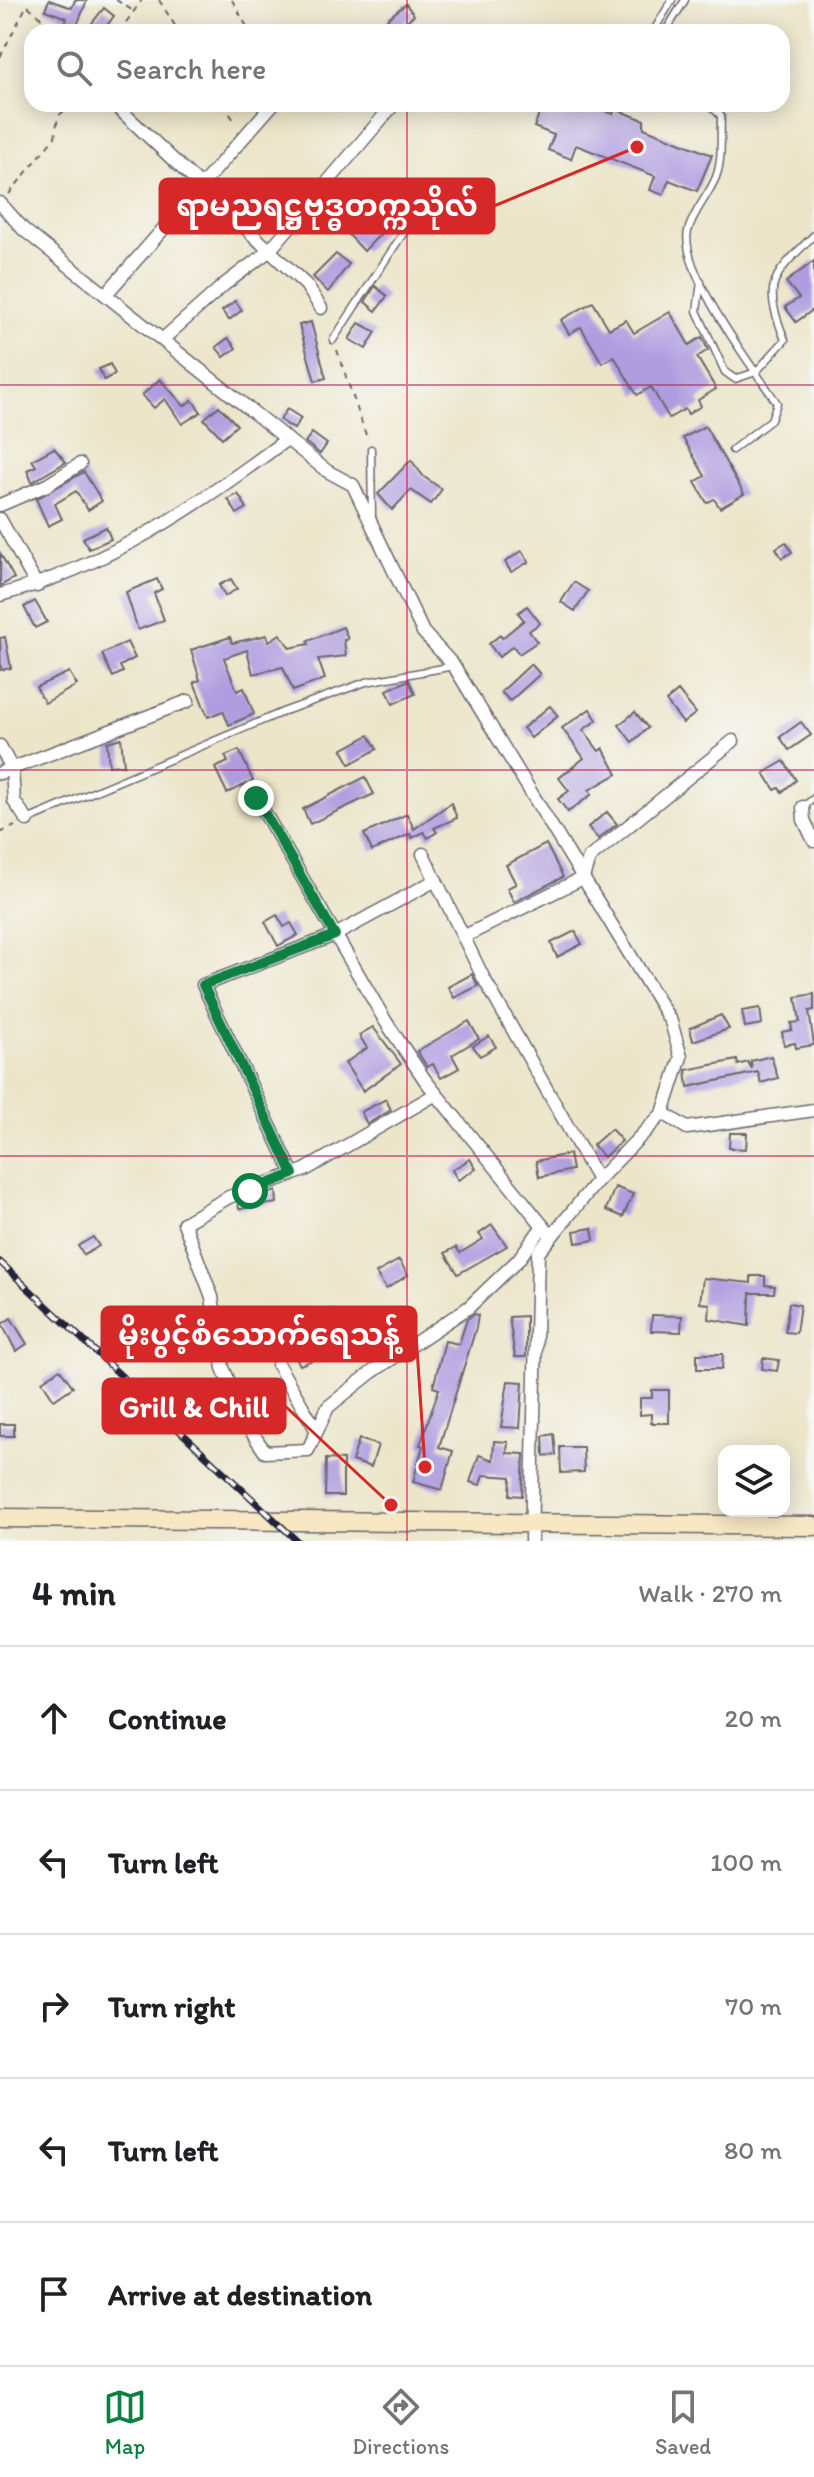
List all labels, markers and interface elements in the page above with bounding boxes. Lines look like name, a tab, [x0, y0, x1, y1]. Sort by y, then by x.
search box	[24, 24, 790, 112]
icon: search	[52, 46, 96, 90]
text: Search here	[116, 50, 266, 87]
callout: ရာမညရဋ္ဌဗုဒ္ဓတက္ကသိုလ်	[160, 179, 494, 233]
text: ရာမညရဋ္ဌဗုဒ္ဓတက္ကသိုလ်	[176, 185, 478, 231]
route end	[238, 780, 274, 816]
route start	[232, 1173, 268, 1209]
callout: မိုးပွင့်စံသောက်ရေသန့်	[102, 1307, 416, 1361]
text: မိုးပွင့်စံသောက်ရေသန့်	[118, 1314, 403, 1359]
callout: Grill & Chill	[103, 1379, 285, 1433]
text: Grill & Chill	[119, 1388, 270, 1425]
map controls	[718, 1445, 790, 1517]
button: layers	[718, 1445, 790, 1517]
text: 4 min	[32, 1573, 116, 1614]
text: Walk · 270 m	[638, 1577, 782, 1609]
icon: ahead	[32, 1696, 76, 1740]
text: Continue	[108, 1700, 227, 1737]
text: 20 m	[725, 1702, 782, 1734]
icon: left	[32, 1840, 76, 1884]
text: Turn left	[108, 1844, 219, 1881]
text: 100 m	[710, 1846, 782, 1878]
icon: right	[32, 1984, 76, 2028]
text: Turn right	[108, 1988, 236, 2025]
text: 70 m	[725, 1990, 782, 2022]
icon: left	[32, 2128, 76, 2172]
text: Turn left	[108, 2132, 219, 2169]
text: 80 m	[724, 2134, 782, 2166]
icon: arrive	[32, 2272, 76, 2316]
text: Arrive at destination	[108, 2276, 372, 2313]
tab: Map	[103, 2385, 147, 2460]
tab: Directions	[353, 2385, 449, 2460]
tab: Saved	[655, 2385, 711, 2460]

